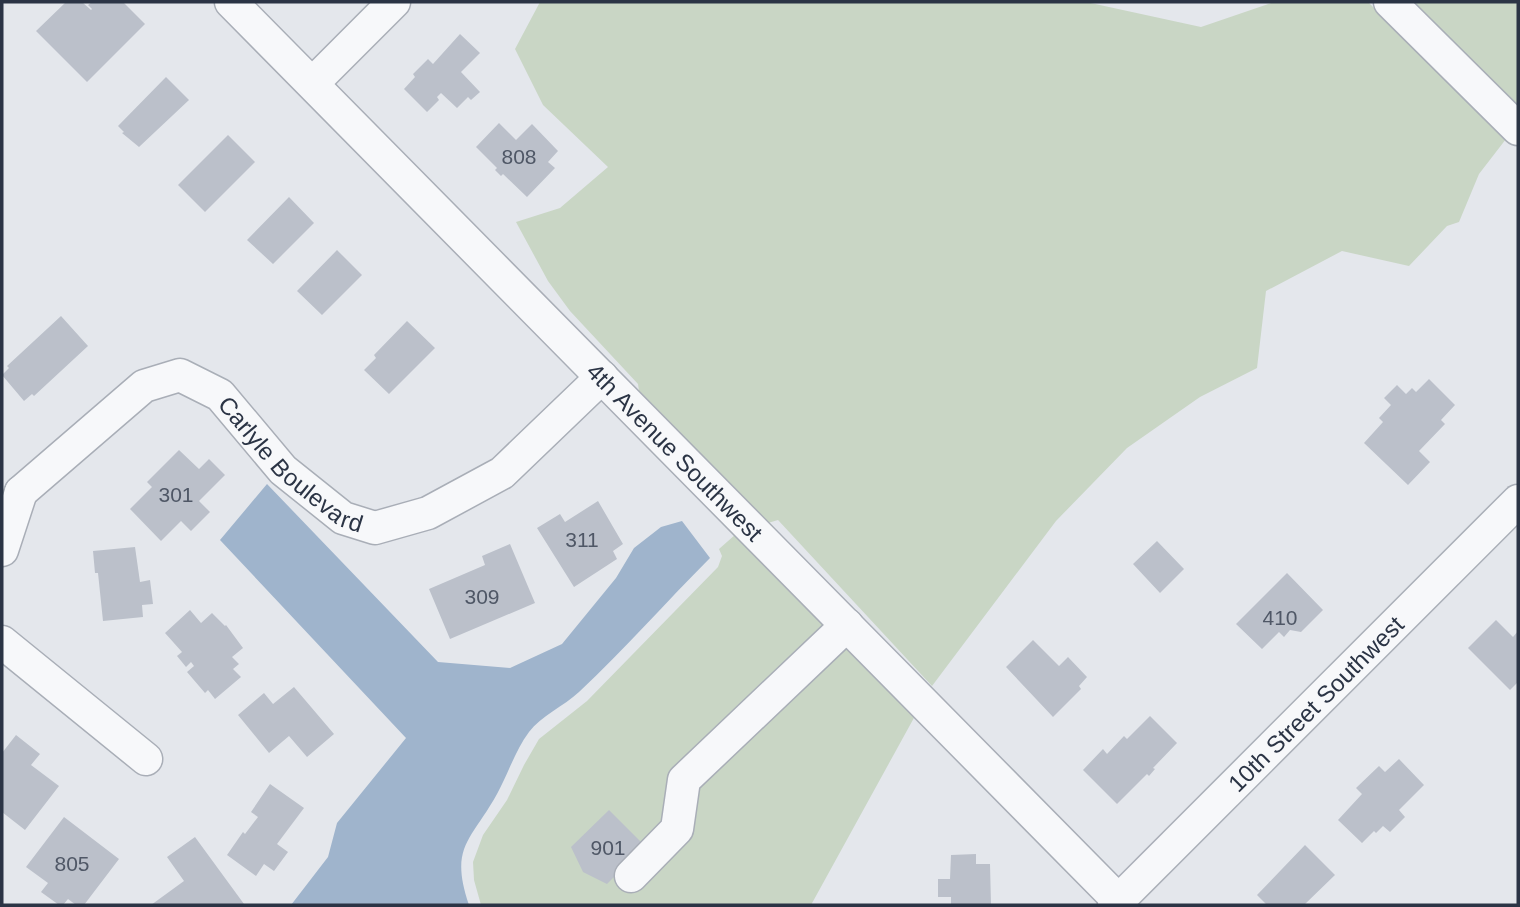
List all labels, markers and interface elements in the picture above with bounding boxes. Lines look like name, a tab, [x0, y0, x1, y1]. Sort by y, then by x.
house number: 808	[501, 145, 537, 168]
street label: 4th Avenue Southwest	[582, 357, 769, 546]
street label: Carlyle Boulevard	[213, 391, 366, 537]
house number: 301	[158, 483, 194, 506]
house number: 311	[565, 528, 599, 551]
house number: 309	[464, 585, 500, 608]
house number: 410	[1262, 606, 1298, 629]
street label: 10th Street Southwest	[1222, 610, 1409, 797]
house number: 901	[590, 836, 626, 859]
house number: 805	[54, 852, 90, 875]

